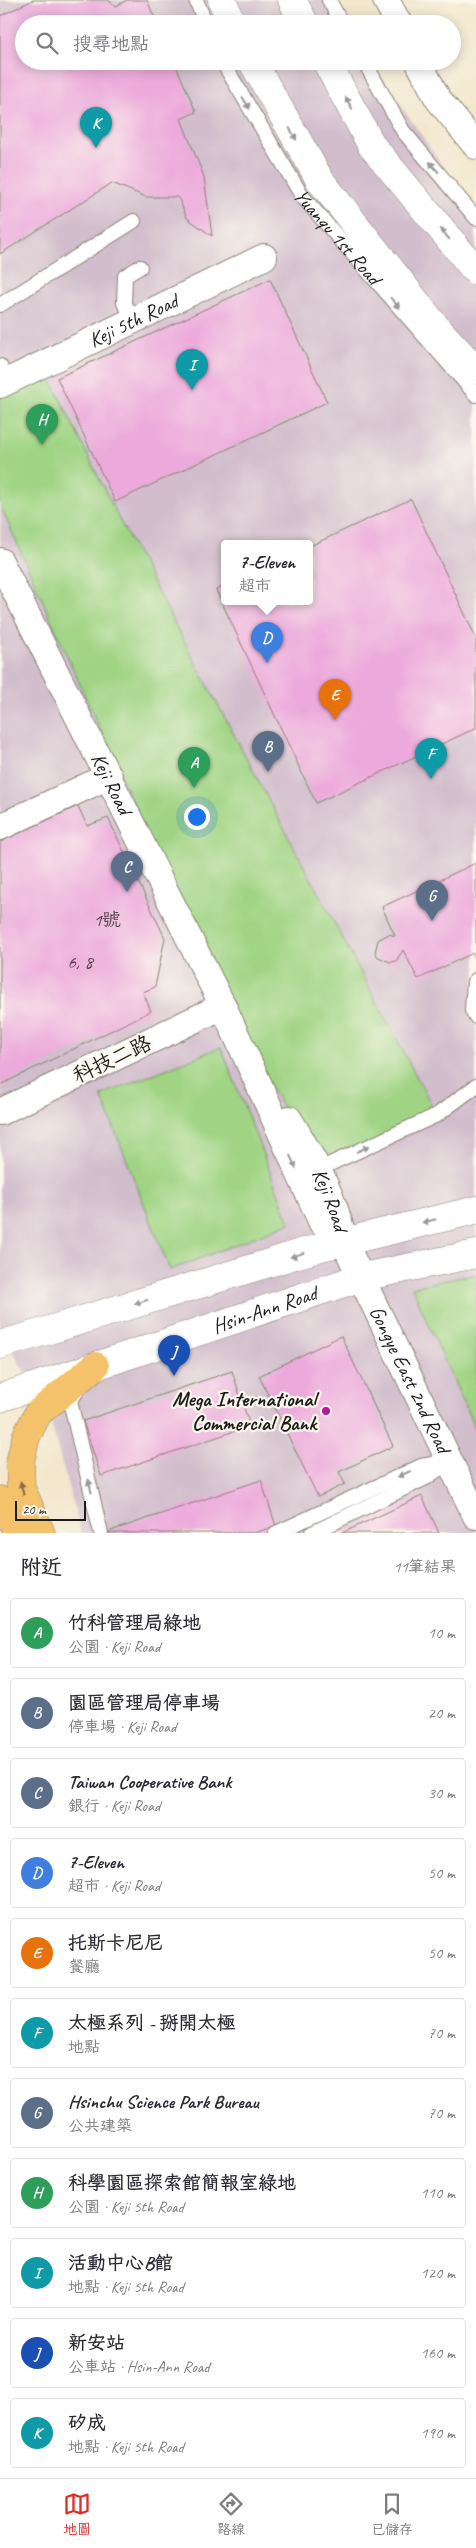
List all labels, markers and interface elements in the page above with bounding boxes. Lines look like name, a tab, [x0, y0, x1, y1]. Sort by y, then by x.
search box	[15, 15, 461, 70]
icon: search	[33, 29, 61, 57]
text: 搜尋地點	[73, 32, 149, 56]
one-way arrow	[345, 96, 353, 111]
one-way arrow	[242, 97, 251, 110]
pin: K	[80, 107, 112, 148]
one-way arrow	[289, 127, 298, 141]
one-way arrow	[428, 161, 439, 174]
street label: Yuanqu 1st Road	[288, 184, 389, 292]
one-way arrow	[439, 227, 450, 240]
street label: Keji 5th Road	[84, 287, 185, 353]
one-way arrow	[389, 297, 400, 309]
pin: I	[176, 349, 208, 390]
pin: H	[26, 404, 58, 445]
popup	[221, 540, 313, 605]
text: 7-Eleven	[239, 550, 295, 574]
text: 超市	[239, 576, 271, 596]
pin: D	[251, 622, 283, 663]
pin: E	[319, 679, 351, 720]
pin: B	[252, 731, 284, 772]
pin: F	[415, 738, 447, 779]
pin: A	[178, 747, 210, 788]
street label: Keji Road	[85, 749, 139, 822]
your location	[184, 804, 210, 830]
pin: C	[111, 851, 143, 892]
pin: G	[416, 880, 448, 921]
house number: 1號	[93, 908, 121, 932]
house number: 6, 8	[67, 950, 95, 974]
street label: 科技二路	[68, 1029, 156, 1089]
one-way arrow	[356, 1145, 370, 1153]
one-way arrow	[289, 1155, 297, 1169]
street label: Keji Road	[306, 1164, 355, 1237]
one-way arrow	[421, 1217, 436, 1225]
one-way arrow	[289, 1251, 304, 1259]
street label: Hsin-Ann Road	[209, 1279, 323, 1339]
one-way arrow	[134, 1299, 149, 1306]
street label: Gongye East 2nd Road	[364, 1302, 458, 1460]
pin: J	[158, 1335, 190, 1376]
place label: Mega International Commercial Bank	[172, 1386, 320, 1436]
marker: Mega International Commercial Bank	[320, 1405, 332, 1417]
one-way arrow	[397, 1471, 411, 1479]
one-way arrow	[85, 1477, 93, 1493]
one-way arrow	[18, 1481, 26, 1496]
scale bar	[15, 1498, 86, 1521]
text: 20 m	[22, 1501, 46, 1518]
text: 附近	[20, 1554, 62, 1580]
text: 11筆結果	[394, 1557, 456, 1577]
text: 竹科管理局綠地	[68, 1611, 201, 1635]
text: A	[33, 1623, 41, 1643]
text: 10 m	[428, 1623, 455, 1643]
text: 公園 · Keji Road	[68, 1637, 160, 1657]
text: 園區管理局停車場	[68, 1691, 220, 1715]
text: B	[33, 1703, 41, 1723]
text: 20 m	[428, 1703, 455, 1723]
text: 停車場 · Keji Road	[68, 1717, 176, 1737]
text: Taiwan Cooperative Bank	[68, 1770, 231, 1794]
text: C	[33, 1783, 41, 1803]
text: 30 m	[428, 1783, 455, 1803]
text: 銀行 · Keji Road	[68, 1796, 160, 1816]
text: 7-Eleven	[68, 1850, 124, 1874]
text: D	[32, 1863, 42, 1883]
text: 50 m	[428, 1863, 455, 1883]
text: 超市 · Keji Road	[68, 1876, 160, 1896]
text: 托斯卡尼尼	[68, 1931, 163, 1955]
text: E	[33, 1943, 41, 1963]
text: 50 m	[428, 1943, 455, 1963]
text: 餐廳	[68, 1957, 100, 1977]
text: 太極系列 - 掰開太極	[68, 2011, 235, 2035]
text: F	[33, 2023, 41, 2043]
text: 70 m	[428, 2023, 455, 2043]
text: 地點	[68, 2037, 100, 2057]
text: Hsinchu Science Park Bureau	[68, 2090, 259, 2114]
text: G	[33, 2103, 41, 2123]
text: 70 m	[428, 2103, 455, 2123]
text: 公共建築	[68, 2116, 132, 2136]
text: 科學園區探索館簡報室綠地	[68, 2171, 296, 2195]
text: H	[32, 2183, 42, 2203]
text: 110 m	[421, 2183, 455, 2203]
text: 公園 · Keji 5th Road	[68, 2197, 184, 2217]
text: 活動中心B館	[68, 2251, 173, 2275]
text: I	[34, 2263, 40, 2283]
text: 120 m	[421, 2263, 455, 2283]
text: 地點 · Keji 5th Road	[68, 2277, 184, 2297]
text: 新安站	[68, 2331, 125, 2355]
text: J	[34, 2343, 40, 2363]
text: 160 m	[421, 2343, 455, 2363]
text: 公車站 · Hsin-Ann Road	[68, 2357, 210, 2377]
text: 矽成	[68, 2411, 106, 2435]
text: K	[33, 2423, 41, 2443]
text: 190 m	[421, 2423, 455, 2443]
text: 地點 · Keji 5th Road	[68, 2437, 184, 2457]
tab: 地圖	[63, 2490, 91, 2538]
tab: 路線	[217, 2490, 245, 2538]
tab: 已儲存	[371, 2490, 413, 2538]

